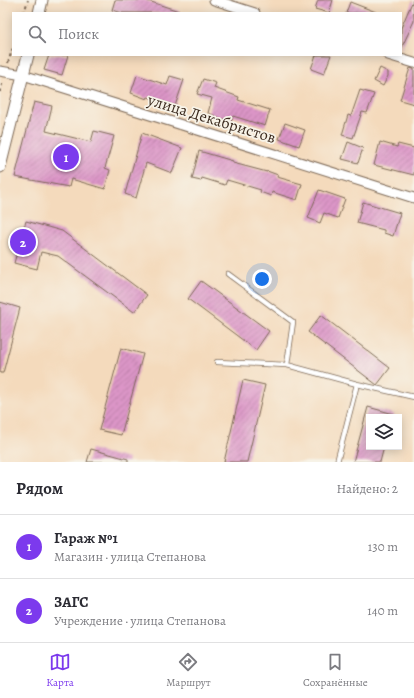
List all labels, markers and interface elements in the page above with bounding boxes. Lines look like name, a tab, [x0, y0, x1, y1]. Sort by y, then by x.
search box	[12, 12, 402, 56]
icon: search	[26, 23, 48, 45]
text: Поиск	[58, 24, 99, 44]
street label: улица Декабристов	[144, 89, 278, 149]
pin: 1	[53, 142, 79, 172]
pin: 2	[10, 227, 36, 257]
your location	[252, 269, 272, 289]
map controls	[366, 414, 402, 450]
button: layers	[366, 414, 402, 450]
text: Рядом	[16, 477, 63, 500]
text: Найдено: 2	[337, 480, 398, 497]
text: Гараж №1	[54, 528, 118, 548]
text: 1	[27, 538, 31, 555]
text: 130 m	[368, 538, 398, 555]
text: Магазин · улица Степанова	[54, 548, 206, 565]
text: ЗАГС	[54, 592, 88, 612]
text: 2	[26, 602, 32, 619]
text: 140 m	[367, 602, 398, 619]
text: Учреждение · улица Степанова	[54, 612, 226, 629]
tab: Карта	[46, 651, 74, 690]
tab: Маршрут	[166, 651, 211, 690]
tab: Сохранённые	[303, 651, 368, 690]

